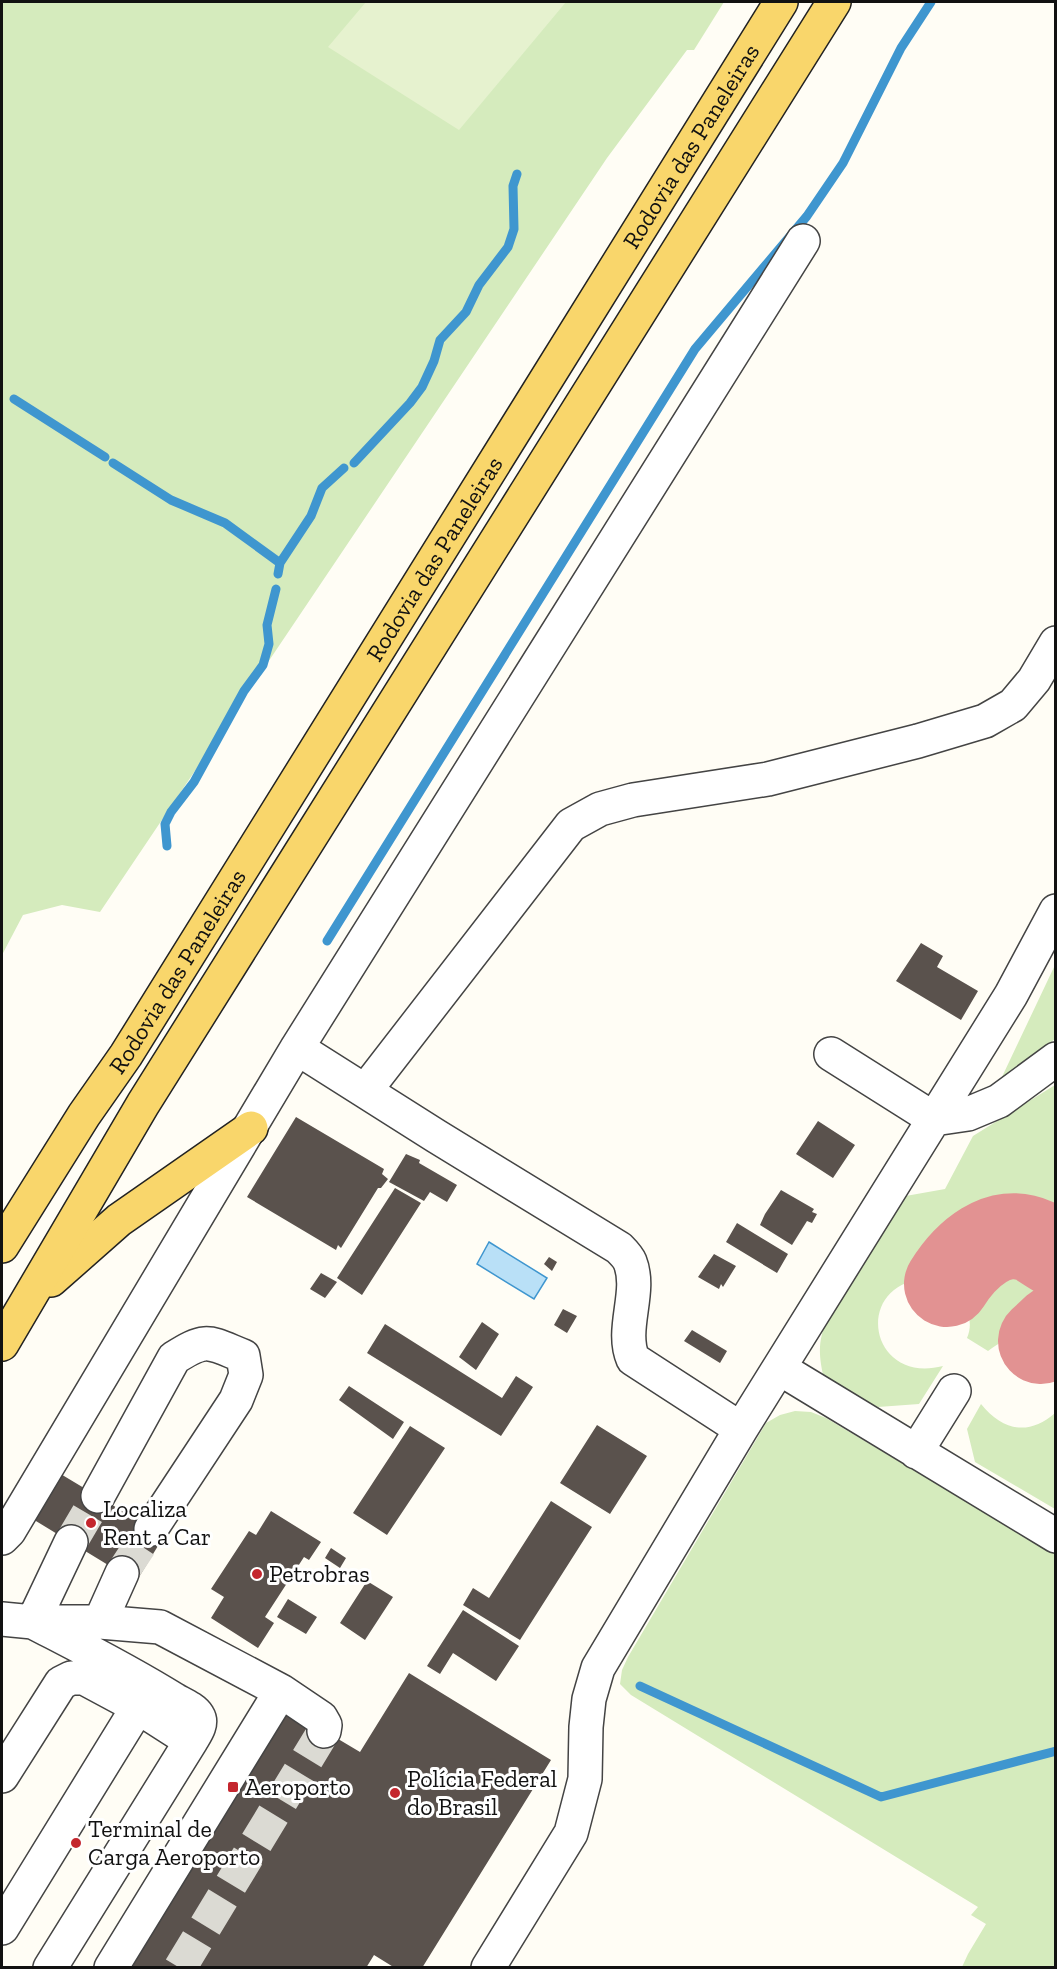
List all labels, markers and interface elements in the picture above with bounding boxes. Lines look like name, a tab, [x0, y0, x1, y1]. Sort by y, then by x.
street label: Rodovia das Paneleiras	[616, 38, 765, 254]
street label: Rodovia das Paneleiras	[360, 451, 509, 666]
street label: Rodovia das Paneleiras	[102, 864, 252, 1079]
place label: Localiza Rent a Car	[103, 1494, 211, 1551]
marker: Localiza Rent a Car	[84, 1516, 98, 1530]
place label: Petrobras	[269, 1559, 370, 1588]
marker: Petrobras	[250, 1567, 264, 1581]
place label: Polícia Federal do Brasil	[407, 1764, 557, 1821]
place label: Aeroporto	[245, 1772, 351, 1801]
marker: Aeroporto	[226, 1780, 240, 1794]
marker: Polícia Federal do Brasil	[388, 1786, 402, 1800]
place label: Terminal de Carga Aeroporto	[88, 1814, 260, 1871]
marker: Terminal de Carga Aeroporto	[69, 1836, 83, 1850]

